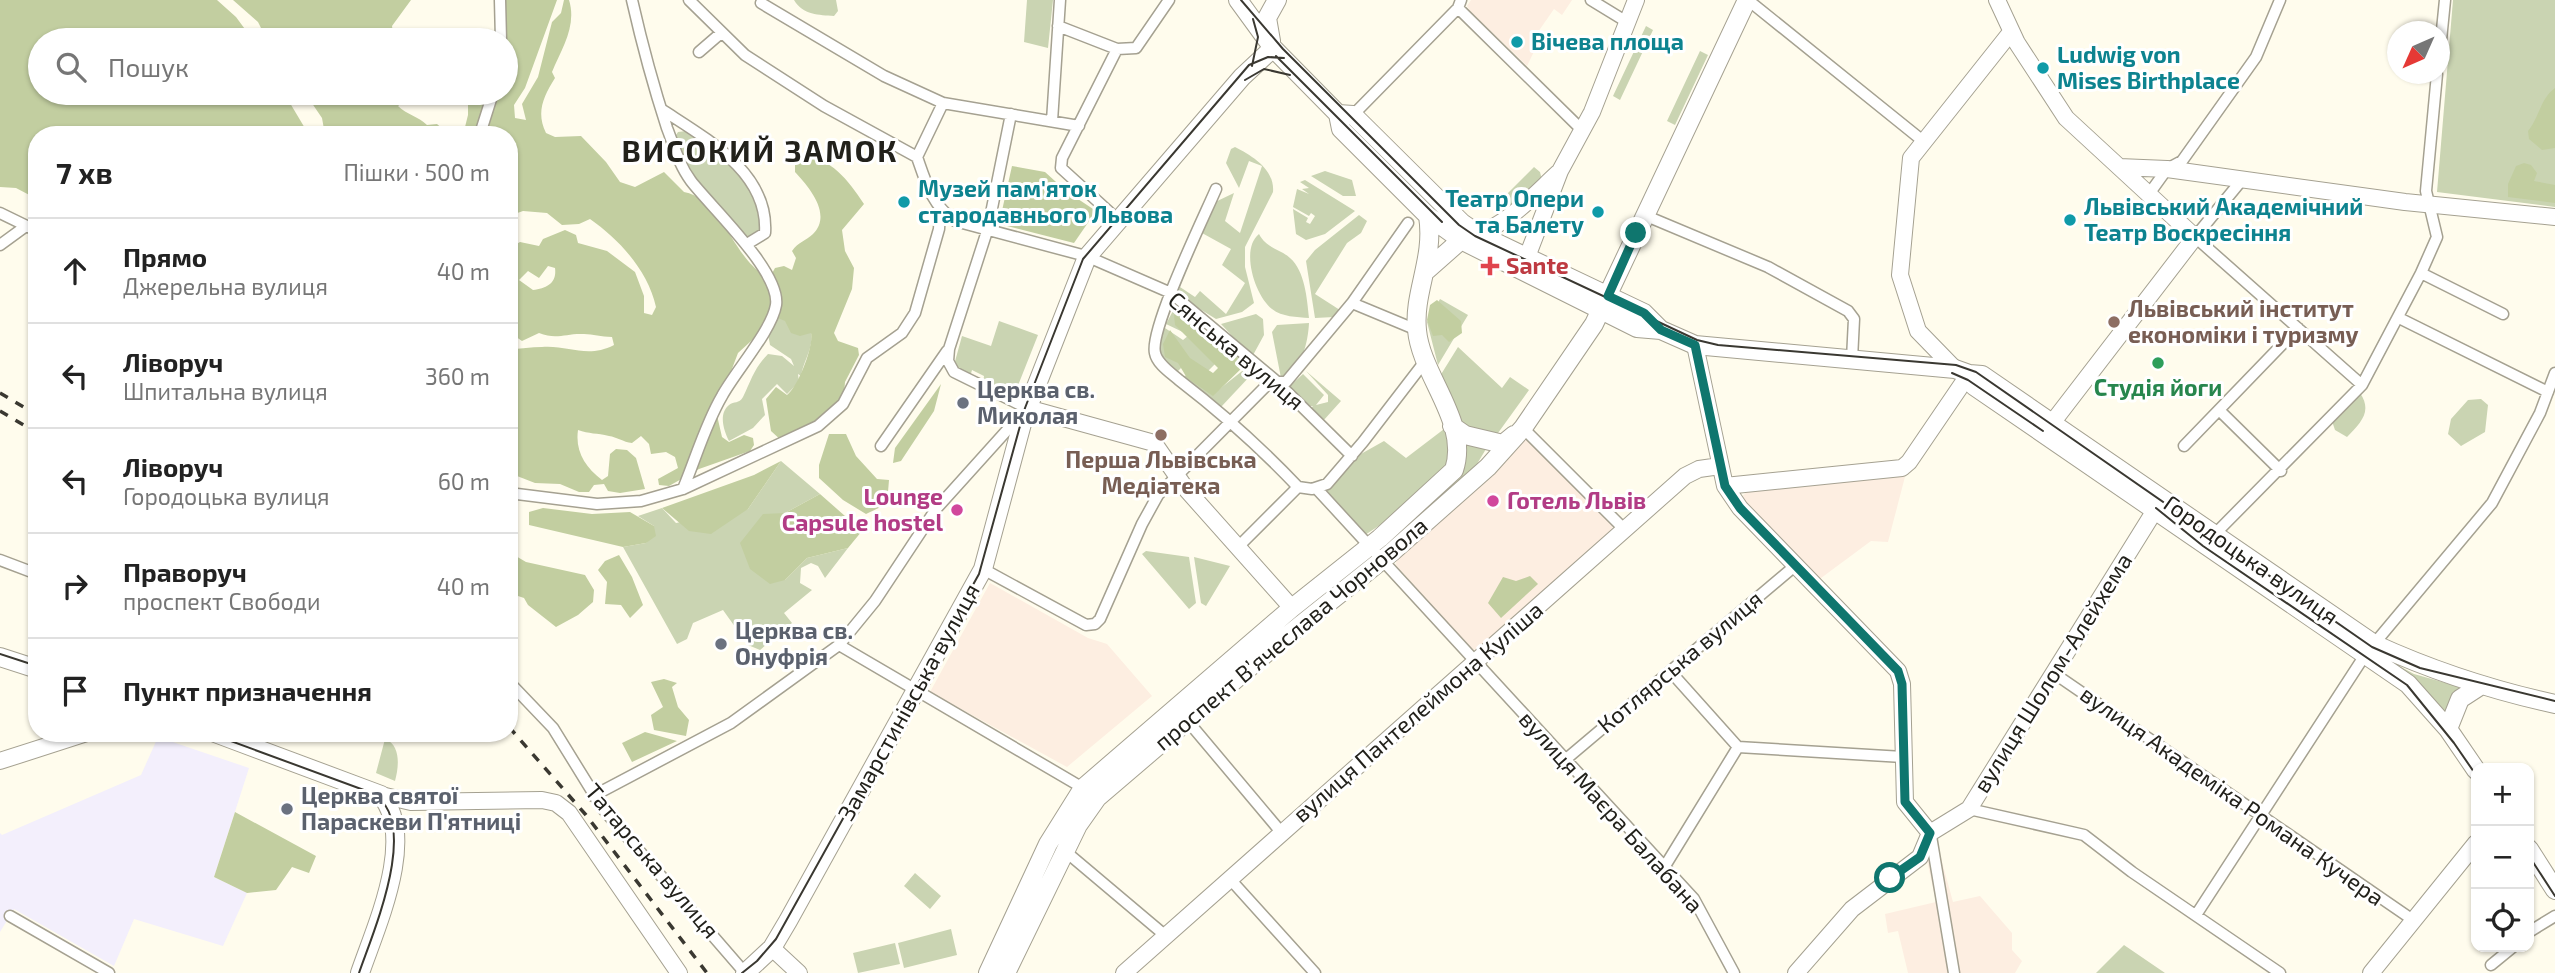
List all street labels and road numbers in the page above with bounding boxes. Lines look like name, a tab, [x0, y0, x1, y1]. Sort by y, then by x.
street label: Сянська вулиця	[1162, 285, 1310, 416]
street label: Городоцька вулиця	[2158, 488, 2344, 631]
street label: проспект Вʼячеслава Чорновола	[1148, 511, 1433, 756]
street label: вулиця Шолом-Алейхема	[1967, 548, 2138, 798]
street label: Замарстинівська вулиця	[831, 578, 986, 825]
street label: Котлярська вулиця	[1591, 584, 1768, 739]
street label: вулиця Пантелеймона Куліша	[1287, 595, 1549, 828]
street label: вулиця Академіка Романа Кучера	[2075, 679, 2390, 912]
street label: вулиця Маєра Балабана	[1513, 705, 1710, 919]
street label: Татарська вулиця	[579, 777, 726, 944]

